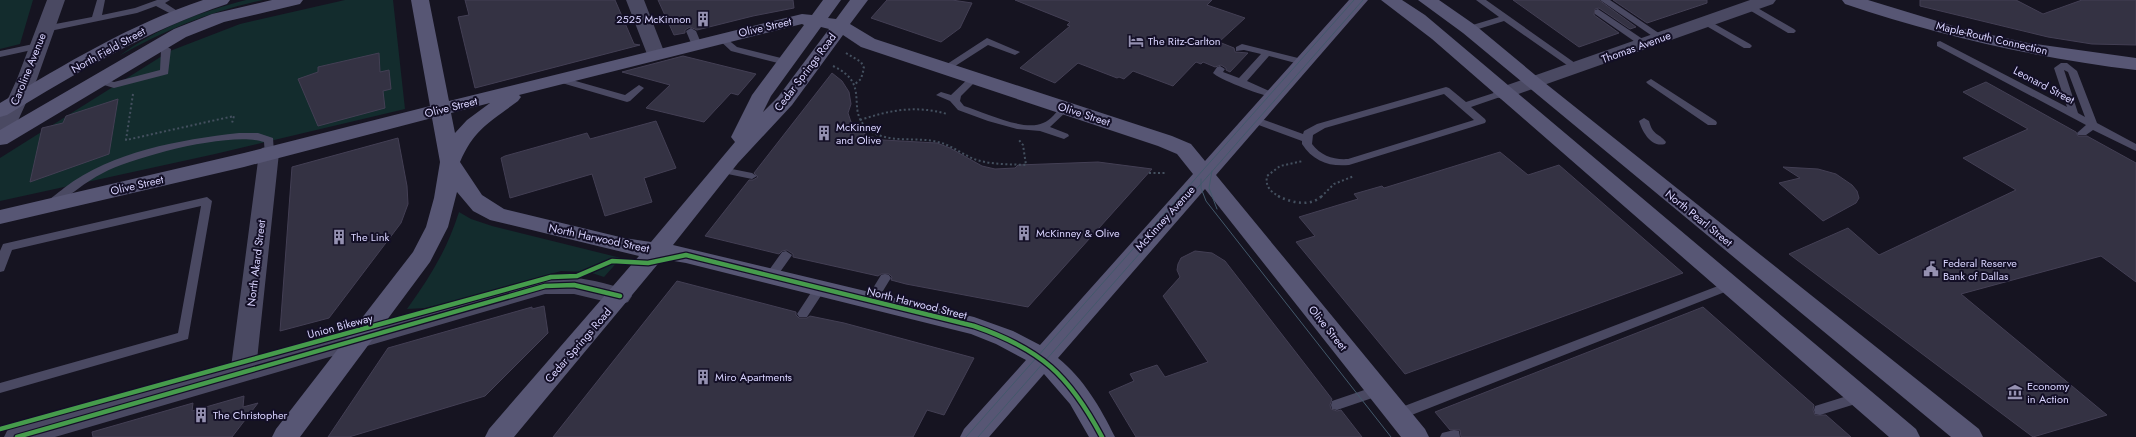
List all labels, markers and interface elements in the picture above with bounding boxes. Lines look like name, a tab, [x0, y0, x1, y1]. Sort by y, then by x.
building icon: 2525 McKinnon	[694, 10, 712, 28]
place label: 2525 McKinnon	[616, 11, 691, 27]
street label: Olive Street	[737, 13, 793, 41]
street label: Maple-Routh Connection	[1935, 17, 2049, 59]
street label: North Field Street	[68, 23, 148, 77]
street label: Thomas Avenue	[1599, 27, 1673, 67]
street label: Caroline Avenue	[6, 30, 50, 108]
street label: Cedar Springs Road	[770, 30, 840, 114]
hotel icon: The Ritz-Carlton	[1127, 32, 1145, 50]
place label: The Ritz-Carlton	[1148, 33, 1220, 49]
street label: Leonard Street	[2011, 62, 2078, 108]
street label: Olive Street	[423, 93, 479, 121]
street label: Olive Street	[1056, 98, 1112, 130]
place label: McKinney and Olive	[836, 119, 881, 148]
building icon: McKinney and Olive	[815, 124, 833, 142]
street label: Olive Street	[109, 171, 165, 199]
street label: McKinney Avenue	[1131, 182, 1199, 254]
street label: North Pearl Street	[1662, 186, 1736, 250]
street label: North Akard Street	[243, 218, 269, 307]
street label: North Harwood Street	[547, 220, 651, 257]
building icon: McKinney & Olive	[1015, 224, 1033, 242]
place label: McKinney & Olive	[1036, 225, 1120, 241]
building icon: The Link	[330, 228, 348, 246]
place label: The Link	[351, 229, 389, 245]
place label: Federal Reserve Bank of Dallas	[1943, 255, 2017, 284]
public building icon: Federal Reserve Bank of Dallas	[1922, 260, 1940, 278]
street label: North Harwood Street	[865, 283, 969, 323]
street label: Olive Street	[1305, 302, 1351, 354]
street label: Cedar Springs Road	[541, 304, 615, 386]
street label: Union Bikeway	[305, 310, 375, 342]
building icon: Miro Apartments	[694, 368, 712, 386]
place label: Miro Apartments	[715, 369, 793, 385]
place label: Economy in Action	[2027, 378, 2070, 407]
museum icon: Economy in Action	[2006, 383, 2024, 401]
building icon: The Christopher	[192, 406, 210, 424]
place label: The Christopher	[213, 407, 288, 423]

